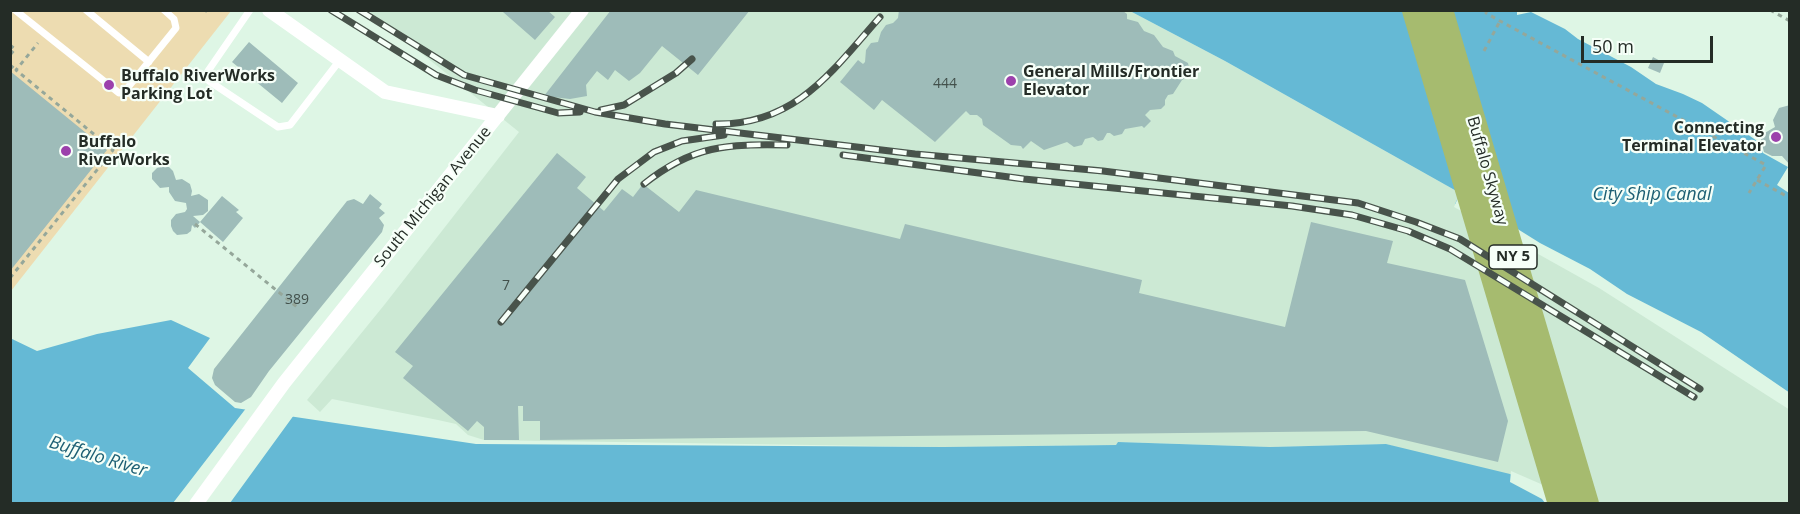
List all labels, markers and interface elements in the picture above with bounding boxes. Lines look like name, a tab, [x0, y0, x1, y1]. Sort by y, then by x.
scale bar	[1584, 24, 1716, 62]
text: 50 m	[1592, 34, 1634, 58]
place label: General Mills/Frontier Elevator	[1023, 62, 1199, 100]
place label: Buffalo RiverWorks Parking Lot	[121, 66, 275, 104]
marker: General Mills/Frontier Elevator	[1004, 74, 1018, 88]
house number: 444	[933, 76, 957, 92]
marker: Buffalo RiverWorks Parking Lot	[102, 78, 116, 92]
street label: Buffalo Skyway	[1462, 114, 1512, 228]
place label: Connecting Terminal Elevator	[1622, 118, 1764, 156]
street label: South Michigan Avenue	[370, 123, 496, 271]
marker: Connecting Terminal Elevator	[1769, 130, 1783, 144]
place label: Buffalo RiverWorks	[78, 132, 170, 170]
marker: Buffalo RiverWorks	[59, 144, 73, 158]
water label: City Ship Canal	[1593, 184, 1711, 206]
road number: NY 5	[1489, 245, 1537, 269]
house number: 7	[502, 278, 510, 294]
house number: 389	[285, 292, 309, 308]
water label: Buffalo River	[46, 432, 150, 482]

